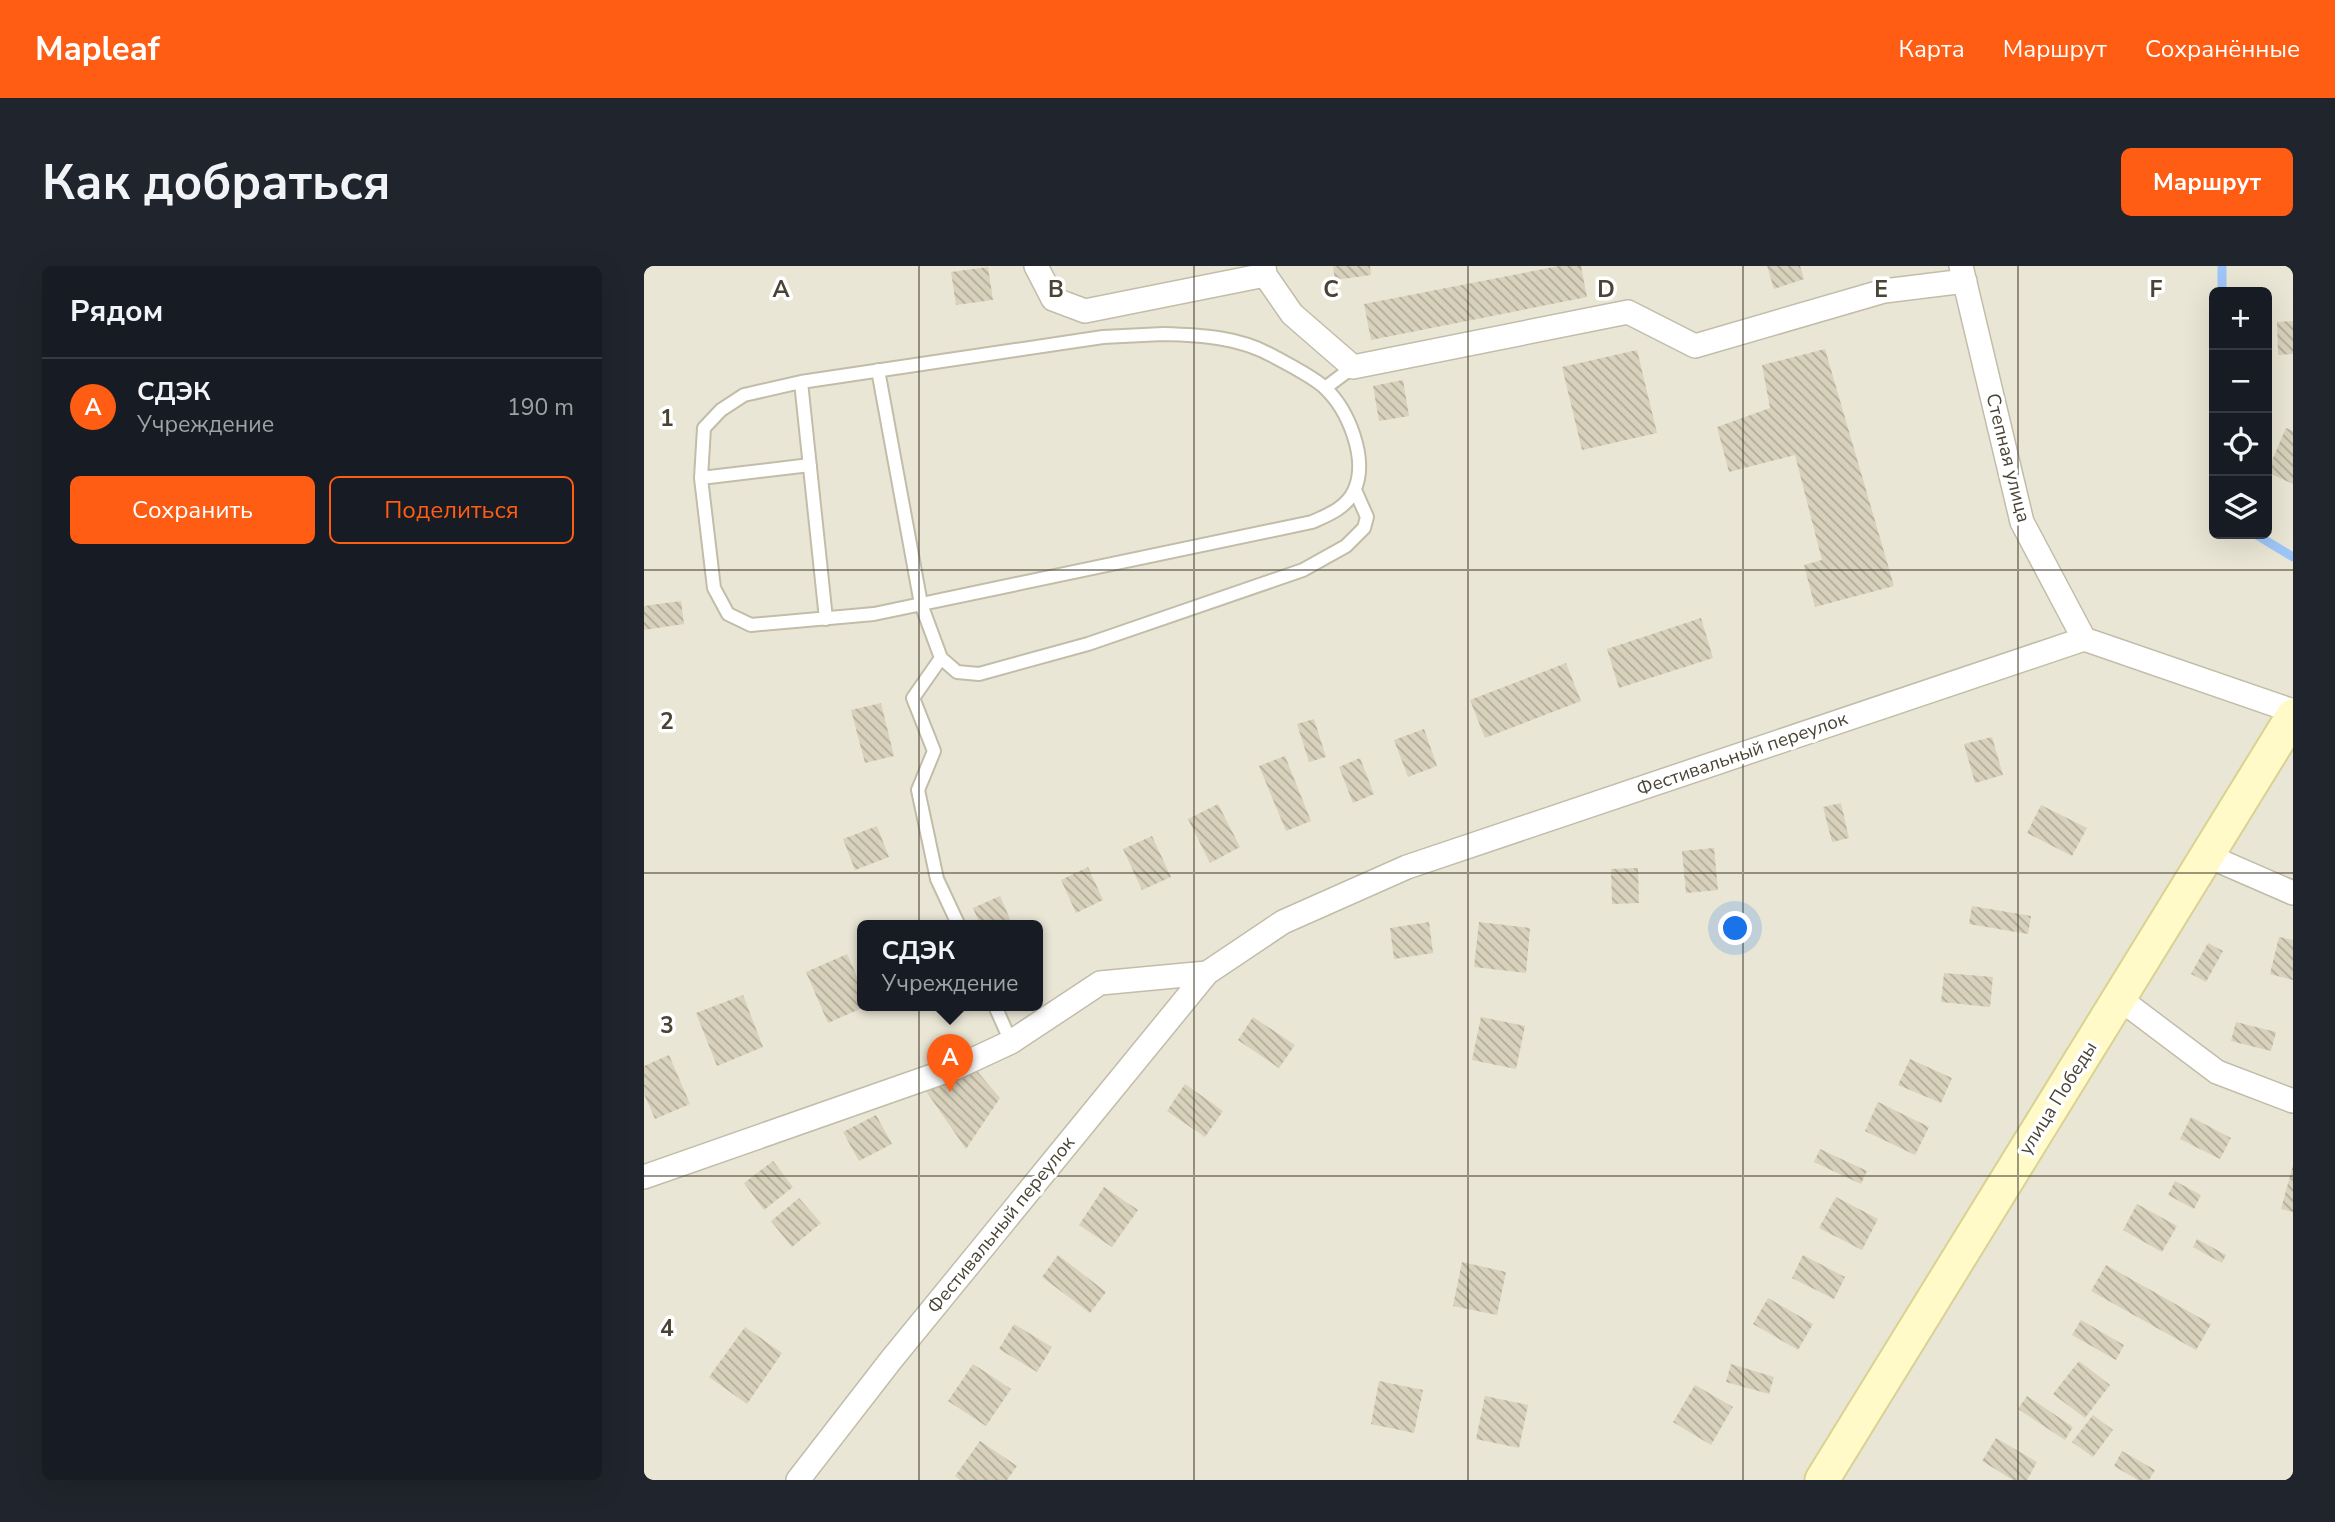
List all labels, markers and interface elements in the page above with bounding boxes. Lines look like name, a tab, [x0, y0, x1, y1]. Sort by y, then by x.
text: Mapleaf	[35, 27, 160, 72]
text: Карта	[1899, 33, 1965, 65]
text: Маршрут	[2003, 33, 2107, 65]
text: Сохранённые	[2145, 33, 2300, 65]
button: Маршрут	[2121, 148, 2293, 216]
text: Как добраться	[42, 149, 390, 216]
text: A	[772, 274, 790, 305]
text: B	[1048, 274, 1064, 305]
text: C	[1323, 274, 1339, 305]
text: D	[1597, 274, 1615, 305]
text: E	[1874, 274, 1888, 305]
text: F	[2150, 274, 2163, 305]
map controls	[2209, 287, 2272, 539]
button: +	[2209, 287, 2272, 350]
text: Рядом	[70, 291, 163, 332]
button: −	[2209, 350, 2272, 413]
text: СДЭК	[137, 374, 211, 409]
street label: Степная улица	[1979, 391, 2037, 525]
text: A	[84, 392, 102, 423]
text: 190 m	[507, 392, 574, 423]
text: 1	[660, 403, 674, 434]
text: Учреждение	[137, 409, 274, 440]
button: locate	[2209, 413, 2272, 476]
button: Сохранить	[70, 476, 315, 544]
button: Поделиться	[329, 476, 574, 544]
button: layers	[2209, 476, 2272, 539]
text: 2	[660, 706, 674, 737]
street label: Фестивальный переулок	[1633, 706, 1851, 802]
your location	[1718, 911, 1752, 945]
popup	[857, 920, 1043, 1011]
text: СДЭК	[881, 933, 955, 968]
text: Учреждение	[881, 968, 1019, 999]
text: 3	[660, 1010, 674, 1041]
pin: A	[927, 1034, 973, 1092]
street label: улица Победы	[2013, 1036, 2103, 1160]
street label: Фестивальный переулок	[921, 1131, 1081, 1319]
text: 4	[660, 1313, 674, 1344]

